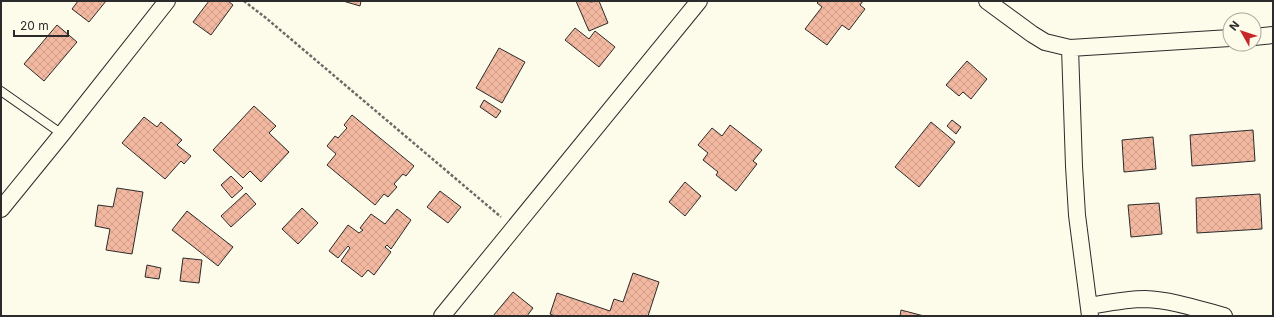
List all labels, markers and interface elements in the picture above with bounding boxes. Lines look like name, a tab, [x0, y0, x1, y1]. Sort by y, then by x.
scale bar	[14, 12, 68, 38]
north arrow	[1222, 12, 1262, 52]
text: 20 m	[20, 18, 49, 33]
text: N	[1226, 18, 1242, 33]

